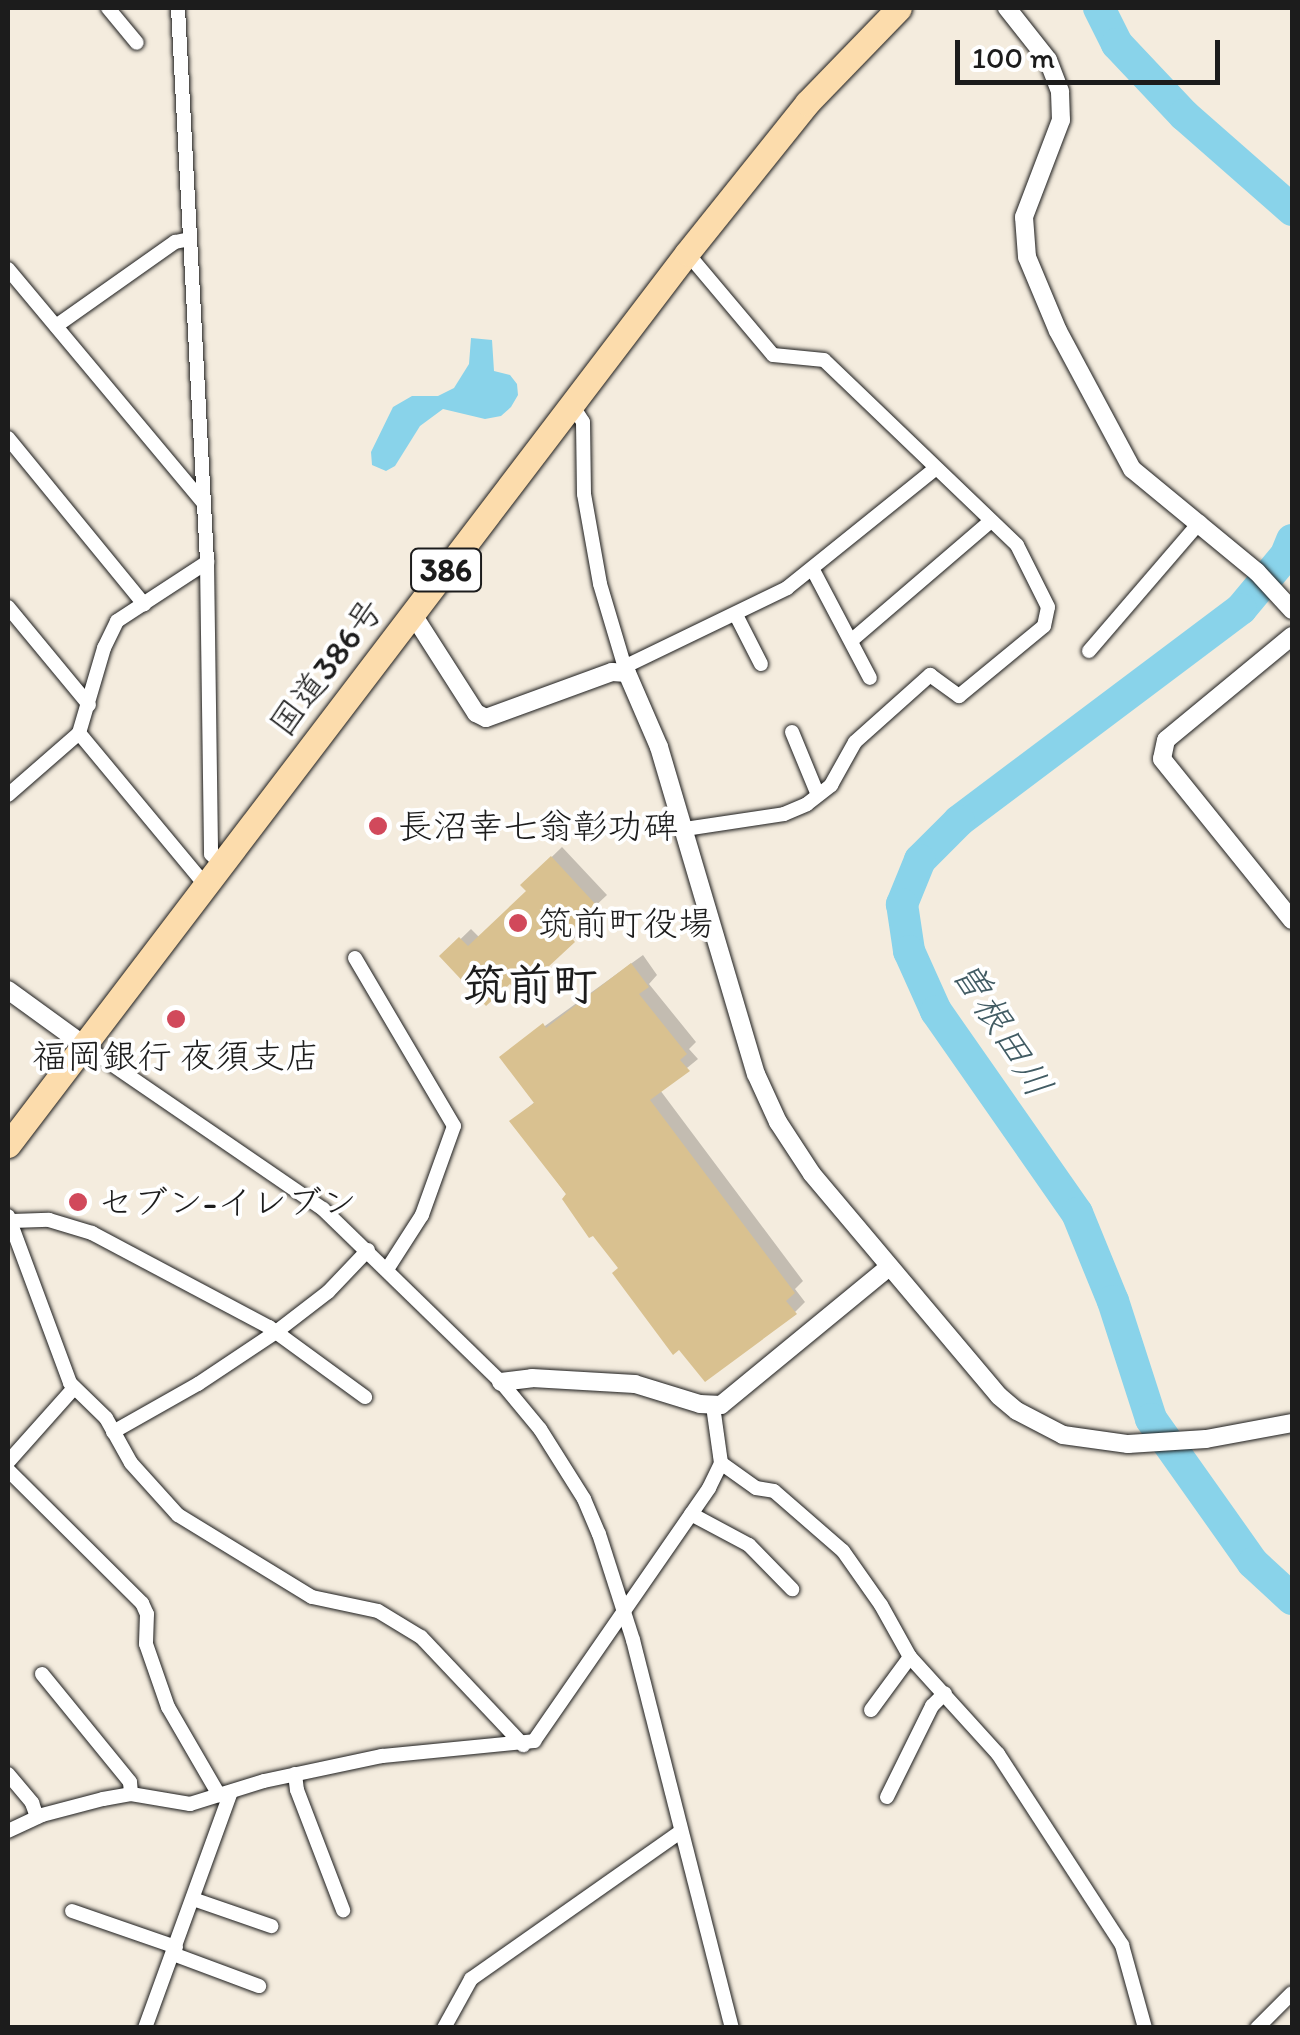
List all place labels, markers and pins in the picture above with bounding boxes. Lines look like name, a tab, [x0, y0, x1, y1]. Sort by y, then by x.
place label: 長沼幸七翁彰功碑	[398, 805, 678, 847]
marker: 長沼幸七翁彰功碑	[367, 815, 389, 837]
place label: 筑前町役場	[538, 902, 713, 944]
marker: 筑前町役場	[507, 912, 529, 934]
marker: 福岡銀行 夜須支店	[165, 1008, 187, 1030]
place label: 福岡銀行 夜須支店	[32, 1035, 320, 1077]
place label: セブン-イレブン	[98, 1181, 357, 1223]
marker: セブン-イレブン	[67, 1191, 89, 1213]

